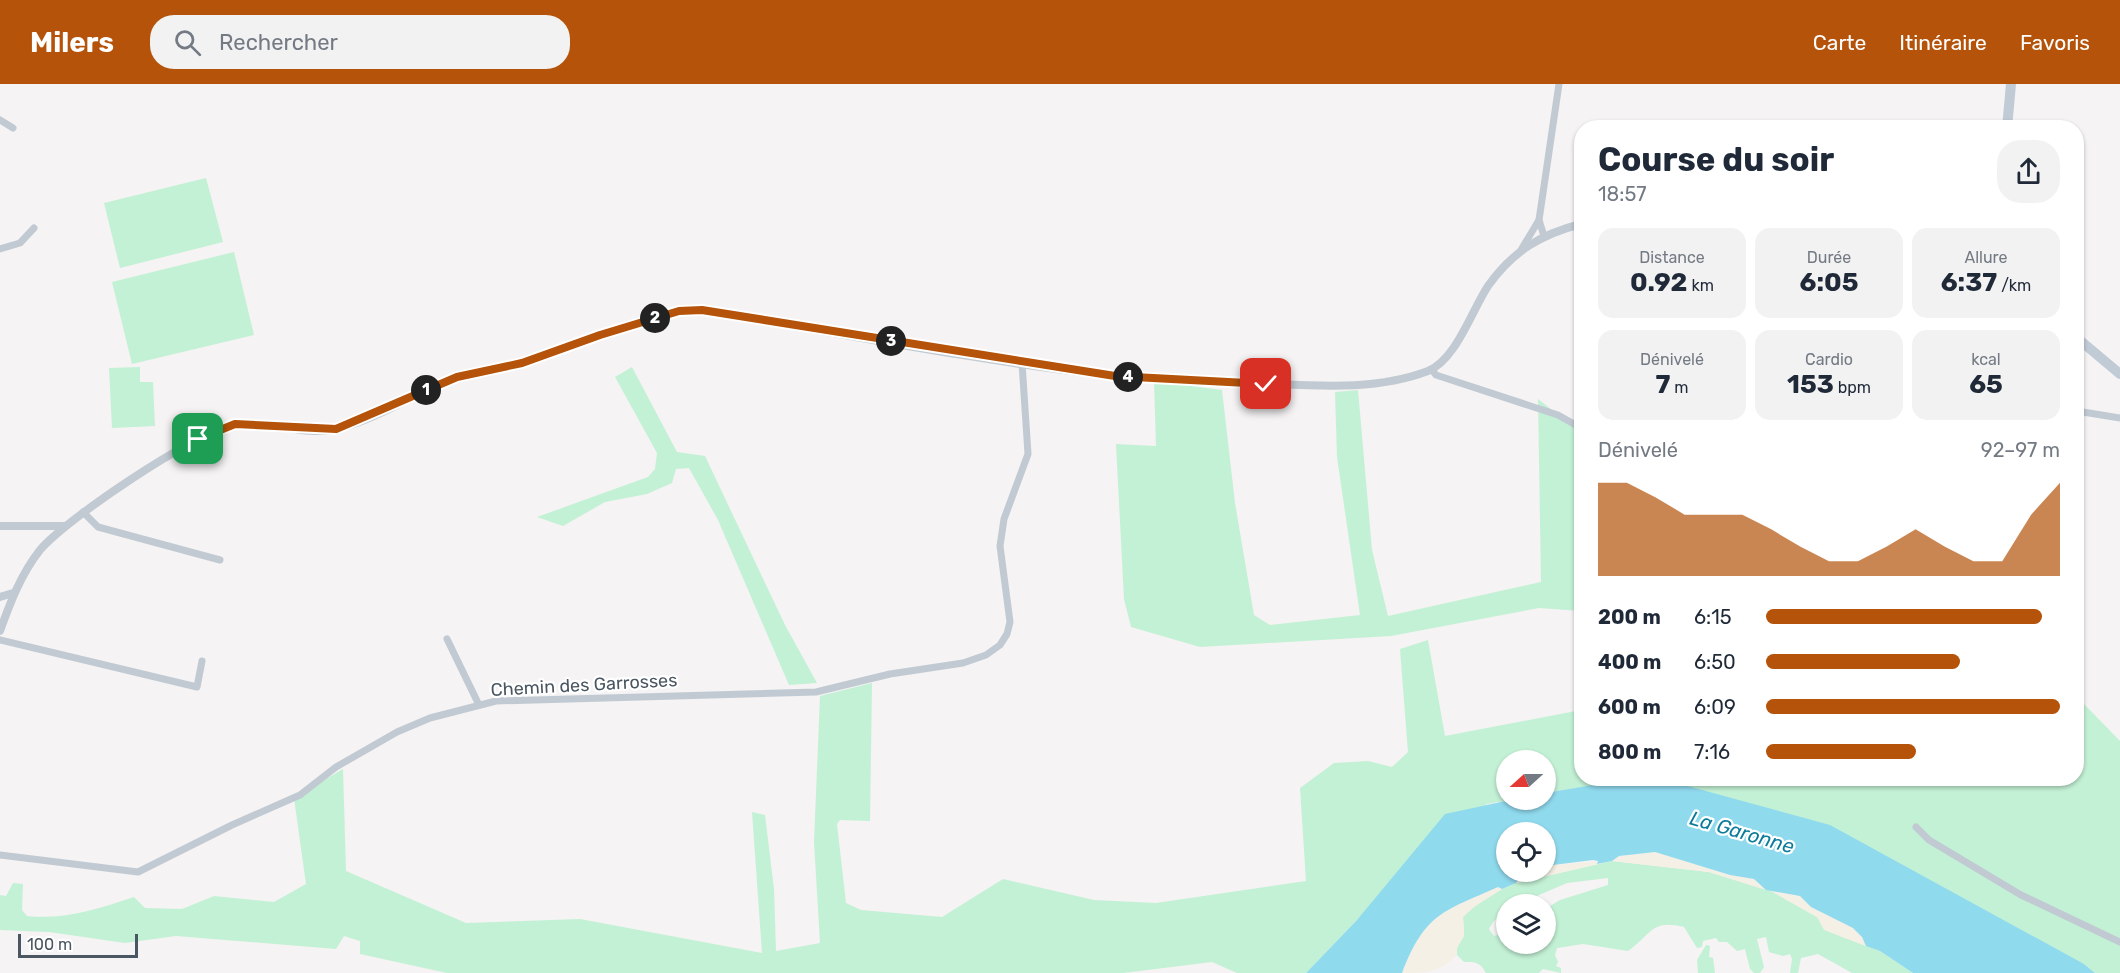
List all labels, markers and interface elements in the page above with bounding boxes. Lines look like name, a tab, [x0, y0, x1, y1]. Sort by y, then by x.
search box	[150, 15, 570, 69]
text: Milers	[30, 26, 114, 59]
icon: search	[171, 26, 204, 59]
text: Rechercher	[219, 29, 338, 56]
text: Carte	[1813, 30, 1866, 55]
text: Itinéraire	[1899, 30, 1987, 55]
text: Favoris	[2020, 30, 2090, 55]
text: Course du soir	[1598, 140, 1834, 179]
button: share	[1997, 140, 2060, 203]
text: 18:57	[1598, 182, 1647, 206]
text: Distance	[1639, 248, 1705, 267]
text: Durée	[1807, 248, 1851, 267]
text: Allure	[1964, 248, 2008, 267]
text: 0.92	[1630, 267, 1688, 298]
text: 6:05	[1800, 267, 1859, 298]
text: 6:37	[1941, 267, 1997, 298]
text: km	[1688, 276, 1714, 295]
text: /km	[1997, 276, 2031, 295]
pin: 2	[640, 303, 670, 333]
text: 2	[650, 308, 660, 327]
pin: 3	[876, 326, 906, 356]
text: 3	[886, 331, 896, 350]
text: Dénivelé	[1640, 350, 1704, 369]
text: Cardio	[1805, 350, 1853, 369]
text: kcal	[1971, 350, 2001, 369]
pin	[1240, 358, 1291, 409]
pin: 4	[1113, 362, 1143, 392]
text: 4	[1123, 367, 1133, 386]
icon: check	[1249, 367, 1282, 400]
text: 7	[1655, 369, 1670, 400]
text: 153	[1787, 369, 1834, 400]
text: 65	[1969, 369, 2003, 400]
pin: 1	[411, 375, 441, 405]
text: m	[1670, 378, 1689, 397]
text: bpm	[1834, 378, 1871, 397]
text: 1	[422, 380, 430, 399]
pin	[172, 413, 223, 464]
icon: arrive	[181, 422, 214, 455]
text: Dénivelé	[1598, 438, 1678, 462]
text: 92–97 m	[1981, 438, 2060, 462]
text: 200 m	[1598, 605, 1661, 629]
text: 6:15	[1694, 605, 1732, 629]
text: 400 m	[1598, 650, 1661, 674]
text: 6:50	[1694, 650, 1736, 674]
street label: Chemin des Garrosses	[490, 669, 678, 701]
text: 600 m	[1598, 695, 1661, 719]
text: 6:09	[1694, 695, 1736, 719]
text: 800 m	[1598, 740, 1661, 764]
text: 7:16	[1694, 740, 1730, 764]
north arrow	[1496, 750, 1556, 810]
map controls	[1496, 750, 1556, 954]
water label: La Garonne	[1687, 806, 1797, 858]
button: locate	[1496, 822, 1556, 882]
button: layers	[1496, 894, 1556, 954]
scale bar	[18, 931, 138, 958]
text: 100 m	[27, 935, 72, 954]

